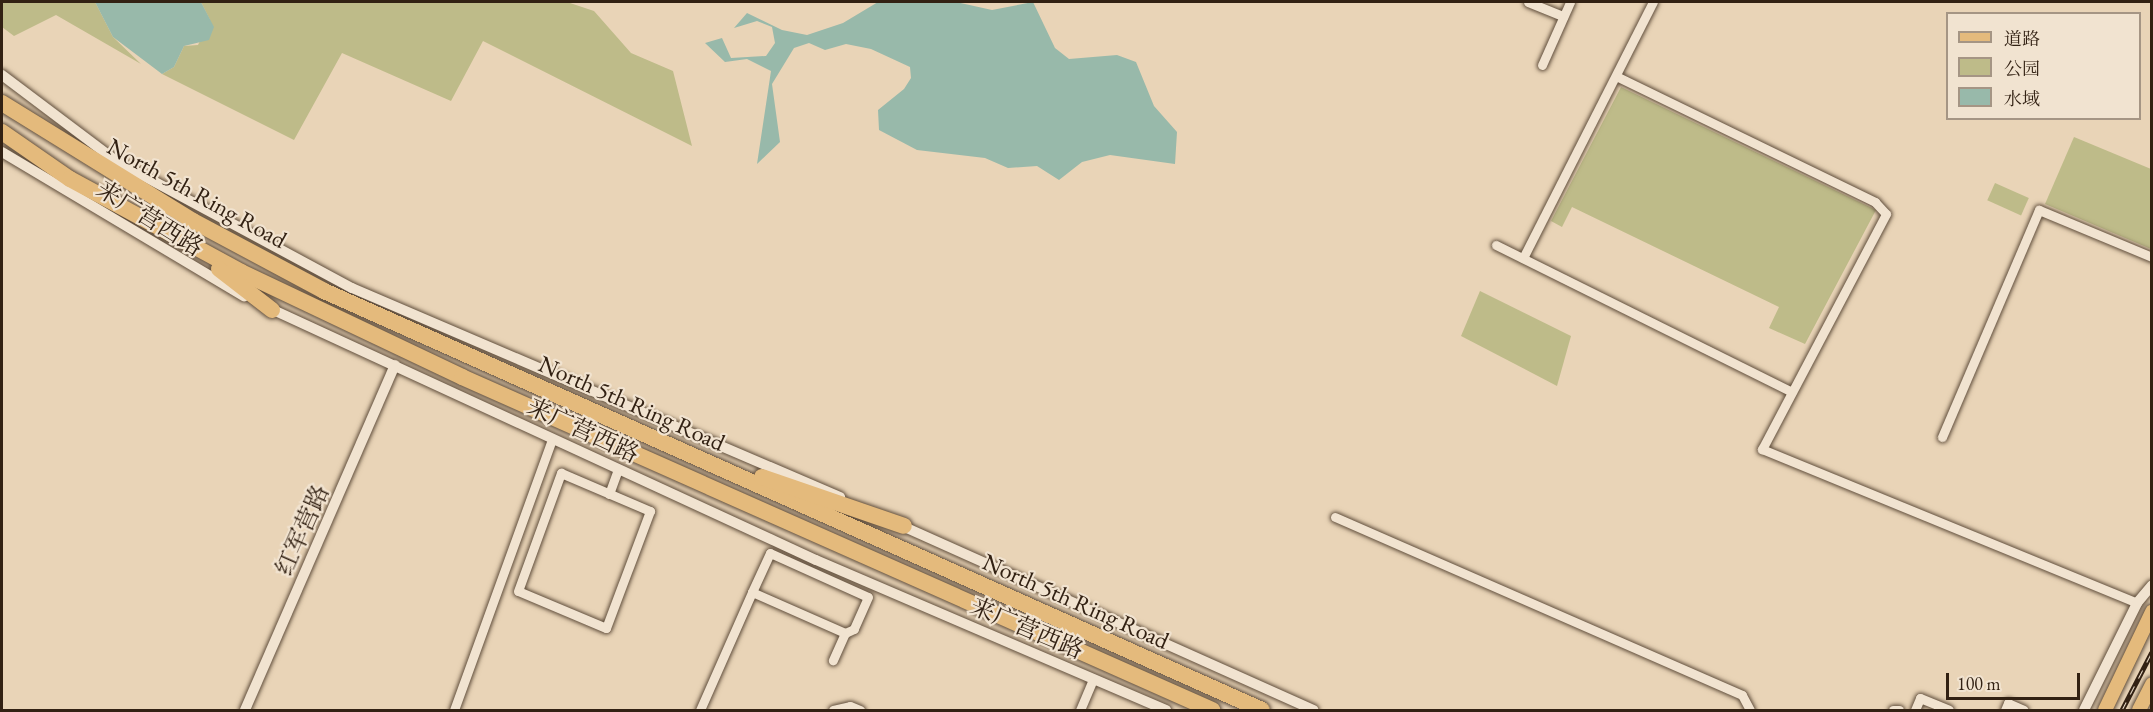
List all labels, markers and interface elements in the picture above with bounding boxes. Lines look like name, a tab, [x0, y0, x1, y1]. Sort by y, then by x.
legend	[1946, 12, 2141, 120]
text: 道路	[2004, 27, 2040, 50]
text: 公园	[2004, 57, 2040, 80]
text: 水域	[2004, 87, 2040, 110]
street label: North 5th Ring Road	[102, 132, 292, 254]
street label: 来广营西路	[91, 174, 209, 262]
street label: North 5th Ring Road	[534, 349, 730, 457]
street label: 来广营西路	[523, 392, 643, 468]
street label: 红军营路	[269, 480, 335, 580]
street label: North 5th Ring Road	[978, 547, 1174, 655]
street label: 来广营西路	[966, 591, 1088, 665]
scale bar	[1949, 661, 2082, 699]
text: 100 m	[1957, 672, 2001, 695]

